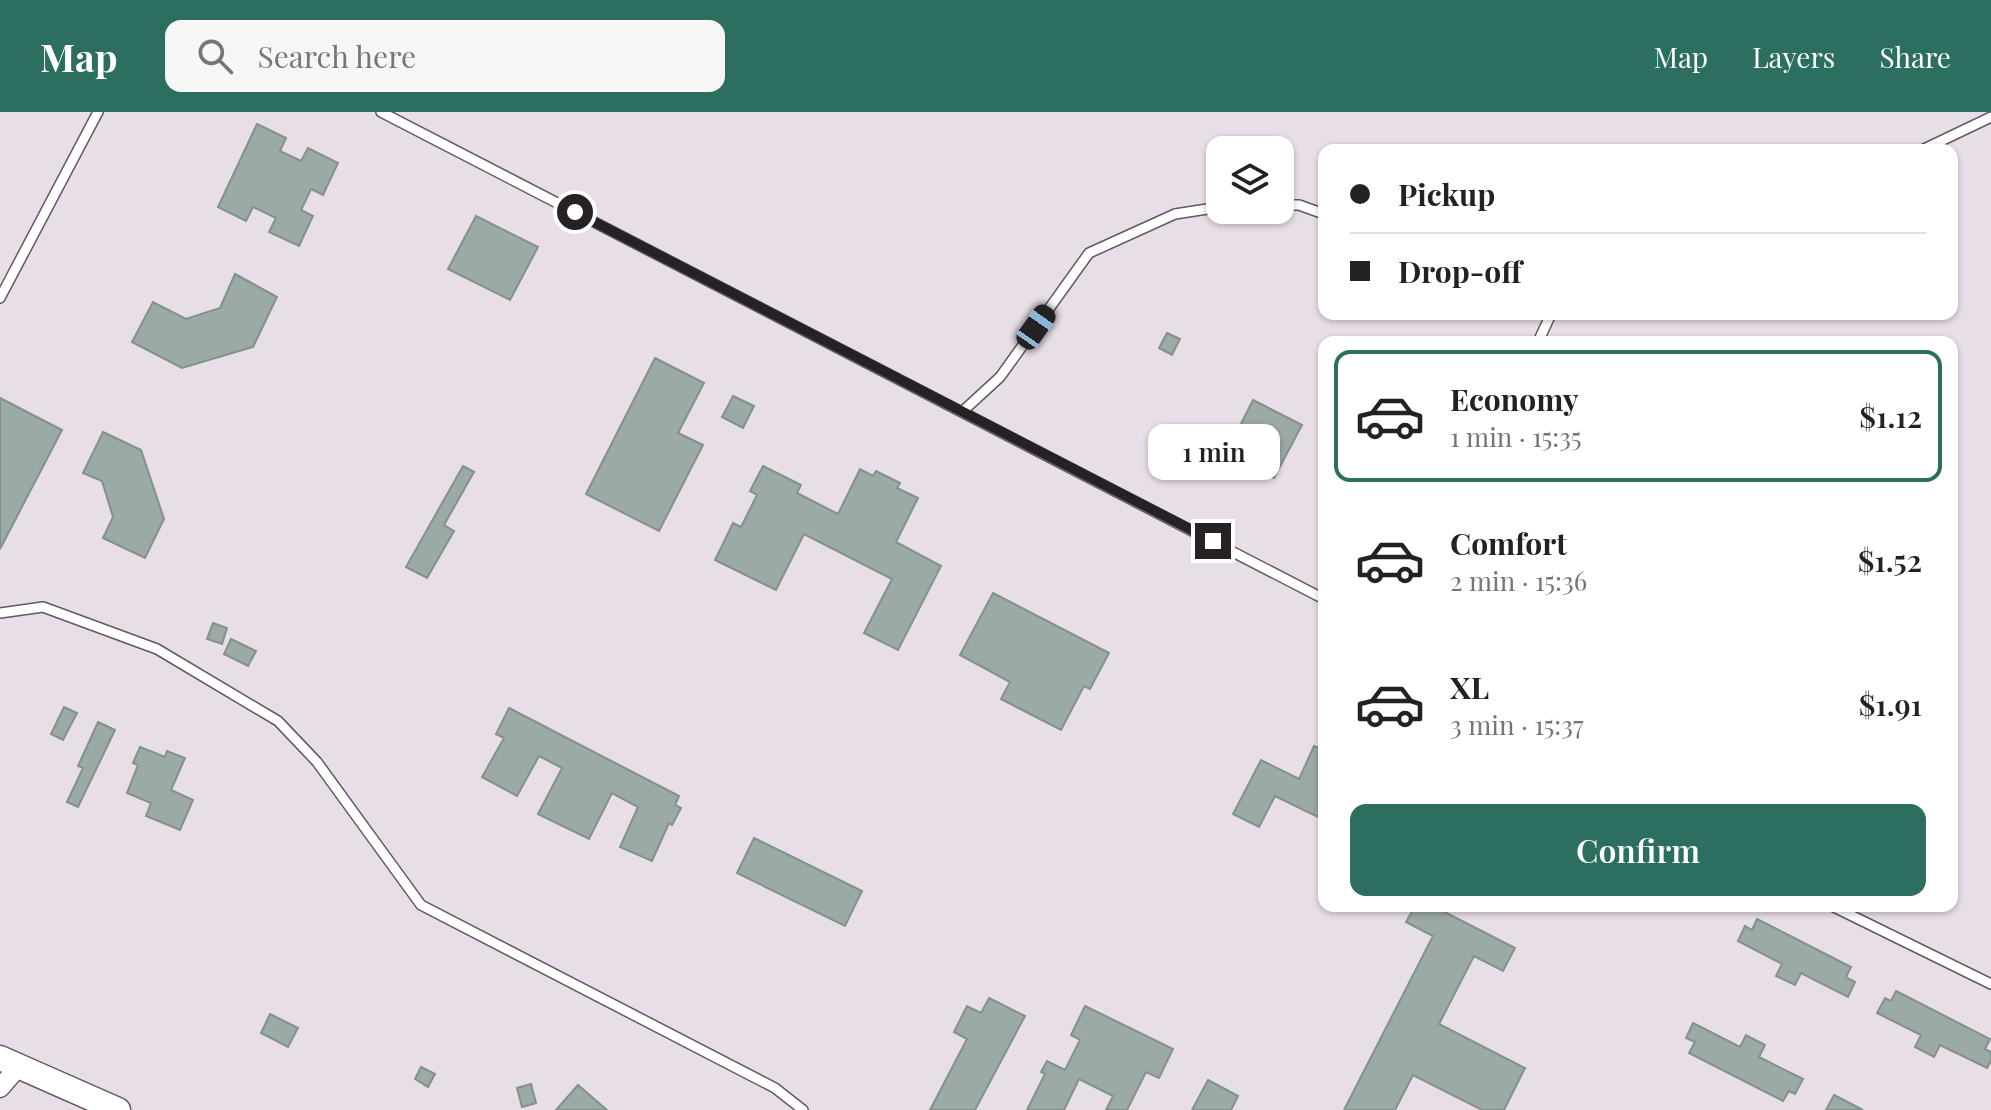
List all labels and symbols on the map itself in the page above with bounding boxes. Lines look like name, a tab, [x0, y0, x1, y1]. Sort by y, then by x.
route start	[557, 194, 593, 230]
car	[1012, 300, 1060, 354]
callout: 1 min	[1147, 425, 1279, 481]
route end	[1195, 523, 1231, 559]

